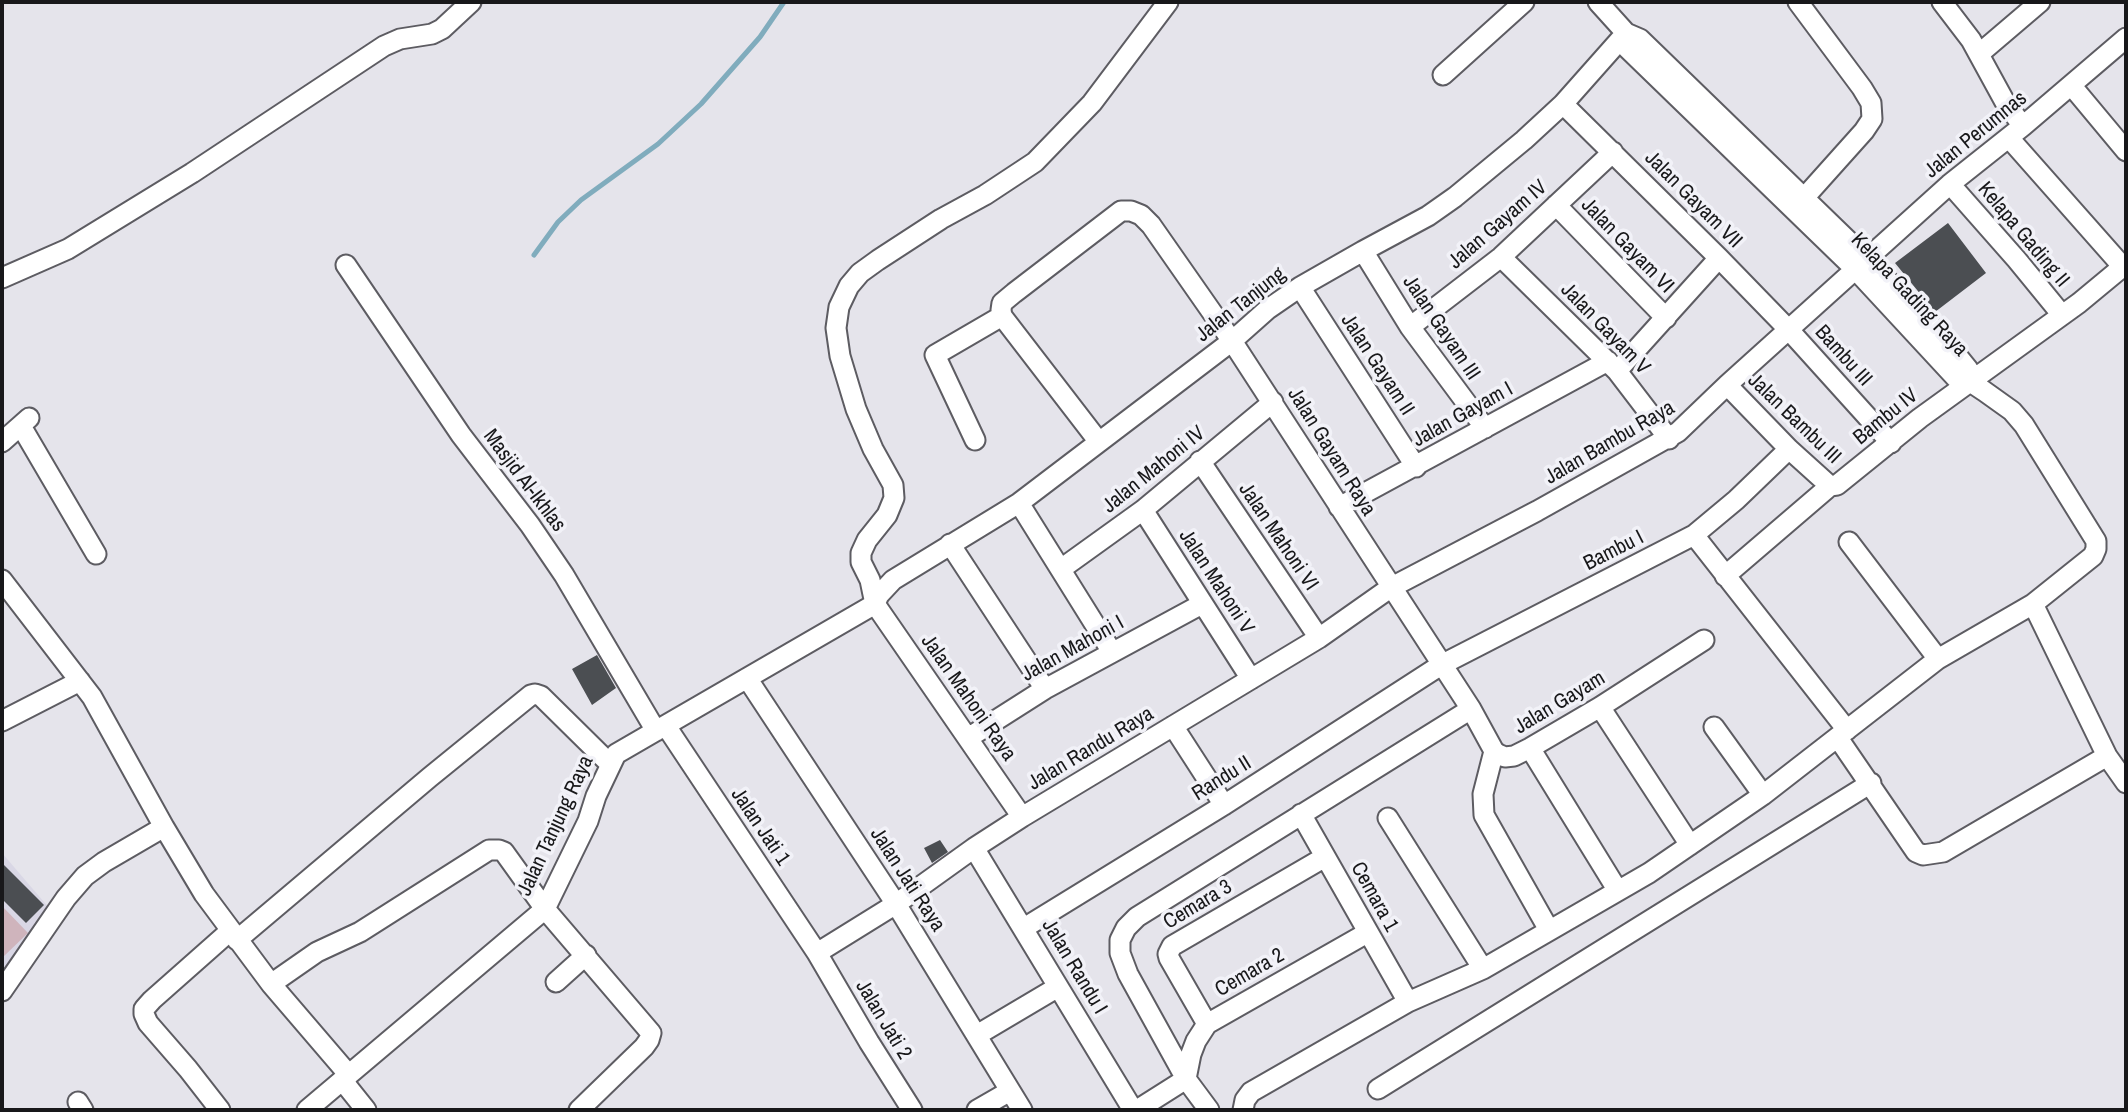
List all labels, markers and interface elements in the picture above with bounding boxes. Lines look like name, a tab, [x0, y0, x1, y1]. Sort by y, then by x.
street label: Jalan Perumnas	[1920, 86, 2032, 184]
street label: Jalan Gayam VII	[1639, 146, 1747, 254]
street label: Jalan Gayam IV	[1444, 175, 1552, 275]
street label: Kelapa Gading II	[1972, 177, 2074, 293]
street label: Jalan Gayam VI	[1575, 193, 1679, 299]
street label: Kelapa Gading Raya	[1845, 228, 1973, 362]
street label: Jalan Tanjung	[1191, 262, 1291, 348]
street label: Jalan Gayam III	[1397, 271, 1485, 385]
street label: Jalan Gayam V	[1555, 278, 1655, 380]
street label: Jalan Gayam II	[1335, 310, 1419, 420]
street label: Bambu III	[1809, 320, 1877, 392]
street label: Jalan Bambu III	[1742, 368, 1846, 470]
street label: Jalan Gayam I	[1408, 377, 1518, 453]
street label: Jalan Gayam Raya	[1282, 383, 1380, 521]
street label: Bambu IV	[1849, 383, 1923, 451]
street label: Jalan Bambu Raya	[1541, 396, 1679, 490]
street label: Jalan Mahoni IV	[1098, 421, 1210, 519]
street label: Masjid Al-Ikhlas	[477, 425, 571, 537]
street label: Jalan Mahoni VI	[1233, 478, 1323, 596]
street label: Jalan Mahoni V	[1173, 525, 1259, 639]
street label: Bambu I	[1580, 525, 1648, 577]
street label: Jalan Mahoni I	[1017, 611, 1129, 687]
street label: Jalan Mahoni Raya	[915, 630, 1021, 766]
street label: Jalan Gayam	[1510, 666, 1610, 740]
street label: Jalan Randu Raya	[1024, 702, 1158, 796]
street label: Randu II	[1188, 751, 1256, 807]
street label: Jalan Tanjung Raya	[513, 752, 599, 900]
street label: Jalan Jati 1	[725, 783, 795, 871]
street label: Jalan Jati Raya	[864, 823, 950, 937]
street label: Cemara 1	[1345, 858, 1403, 936]
street label: Cemara 3	[1159, 875, 1237, 935]
street label: Jalan Randu I	[1036, 915, 1112, 1019]
street label: Cemara 2	[1211, 943, 1289, 1003]
street label: Jalan Jati 2	[850, 976, 916, 1064]

